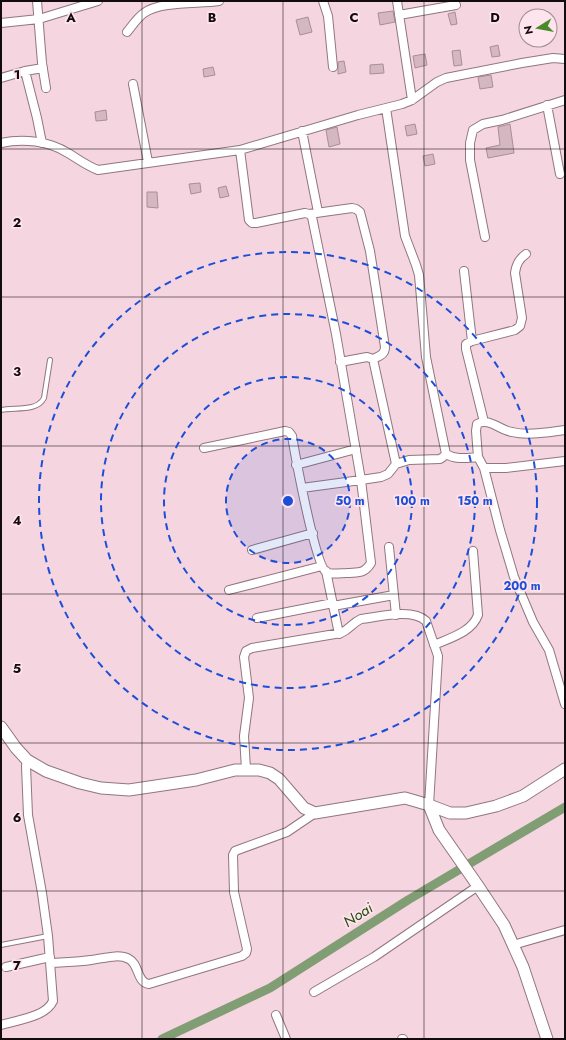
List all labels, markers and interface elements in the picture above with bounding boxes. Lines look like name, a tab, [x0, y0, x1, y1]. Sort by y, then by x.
text: A	[65, 8, 76, 27]
text: B	[208, 8, 217, 27]
text: C	[349, 8, 359, 27]
text: D	[490, 8, 500, 27]
north arrow	[518, 8, 558, 48]
text: N	[519, 24, 537, 36]
text: 1	[14, 65, 20, 84]
text: 2	[13, 213, 21, 232]
text: 3	[13, 362, 21, 381]
text: 50 m	[335, 492, 365, 510]
text: 100 m	[394, 492, 430, 510]
text: 150 m	[457, 492, 493, 510]
centre of rings	[281, 494, 295, 508]
text: 4	[12, 511, 22, 530]
text: 200 m	[503, 577, 541, 595]
text: 5	[13, 659, 21, 678]
text: 6	[13, 808, 22, 827]
water label: Noai	[339, 897, 377, 933]
text: 7	[13, 956, 21, 975]

